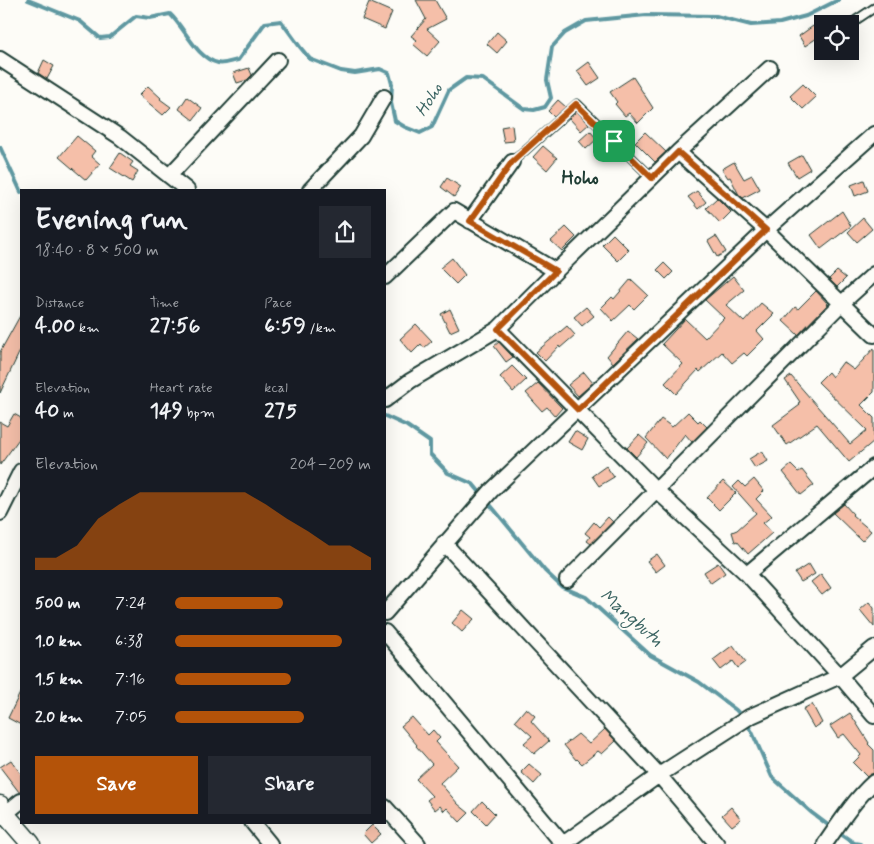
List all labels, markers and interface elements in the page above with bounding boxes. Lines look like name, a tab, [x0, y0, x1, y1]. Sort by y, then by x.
map controls	[814, 15, 859, 60]
button: locate	[814, 15, 859, 60]
water label: Hoho	[409, 79, 449, 121]
pin	[593, 120, 635, 162]
icon: arrive	[600, 127, 628, 155]
district label: Hoho	[561, 166, 599, 191]
text: Evening run	[35, 202, 188, 239]
button: share	[319, 206, 371, 258]
text: 18:40 · 8 × 500 m	[35, 240, 159, 261]
text: Distance	[35, 294, 84, 312]
text: Time	[150, 294, 179, 312]
text: Pace	[264, 294, 292, 312]
text: 4.00	[35, 312, 75, 340]
text: 27:56	[150, 312, 200, 340]
text: 6:59	[264, 312, 306, 340]
text: km	[75, 319, 100, 337]
text: /km	[306, 319, 336, 337]
text: Elevation	[35, 379, 90, 397]
text: Heart rate	[150, 379, 213, 397]
text: kcal	[264, 379, 288, 397]
text: 40	[35, 397, 59, 425]
text: 149	[150, 397, 183, 425]
text: 275	[264, 397, 297, 425]
text: m	[59, 404, 74, 422]
text: bpm	[183, 404, 215, 422]
text: Elevation	[35, 454, 98, 475]
text: 204–209 m	[290, 454, 371, 475]
water label: Mangbutu	[593, 584, 668, 654]
text: 500 m	[35, 593, 80, 614]
text: 7:24	[115, 593, 147, 614]
text: 1.0 km	[35, 631, 82, 652]
text: 6:38	[115, 631, 143, 652]
text: 1.5 km	[35, 669, 83, 690]
text: 7:16	[115, 669, 145, 690]
text: 2.0 km	[35, 707, 83, 728]
text: 7:05	[115, 707, 146, 728]
button: Save	[35, 756, 198, 814]
button: Share	[208, 756, 371, 814]

